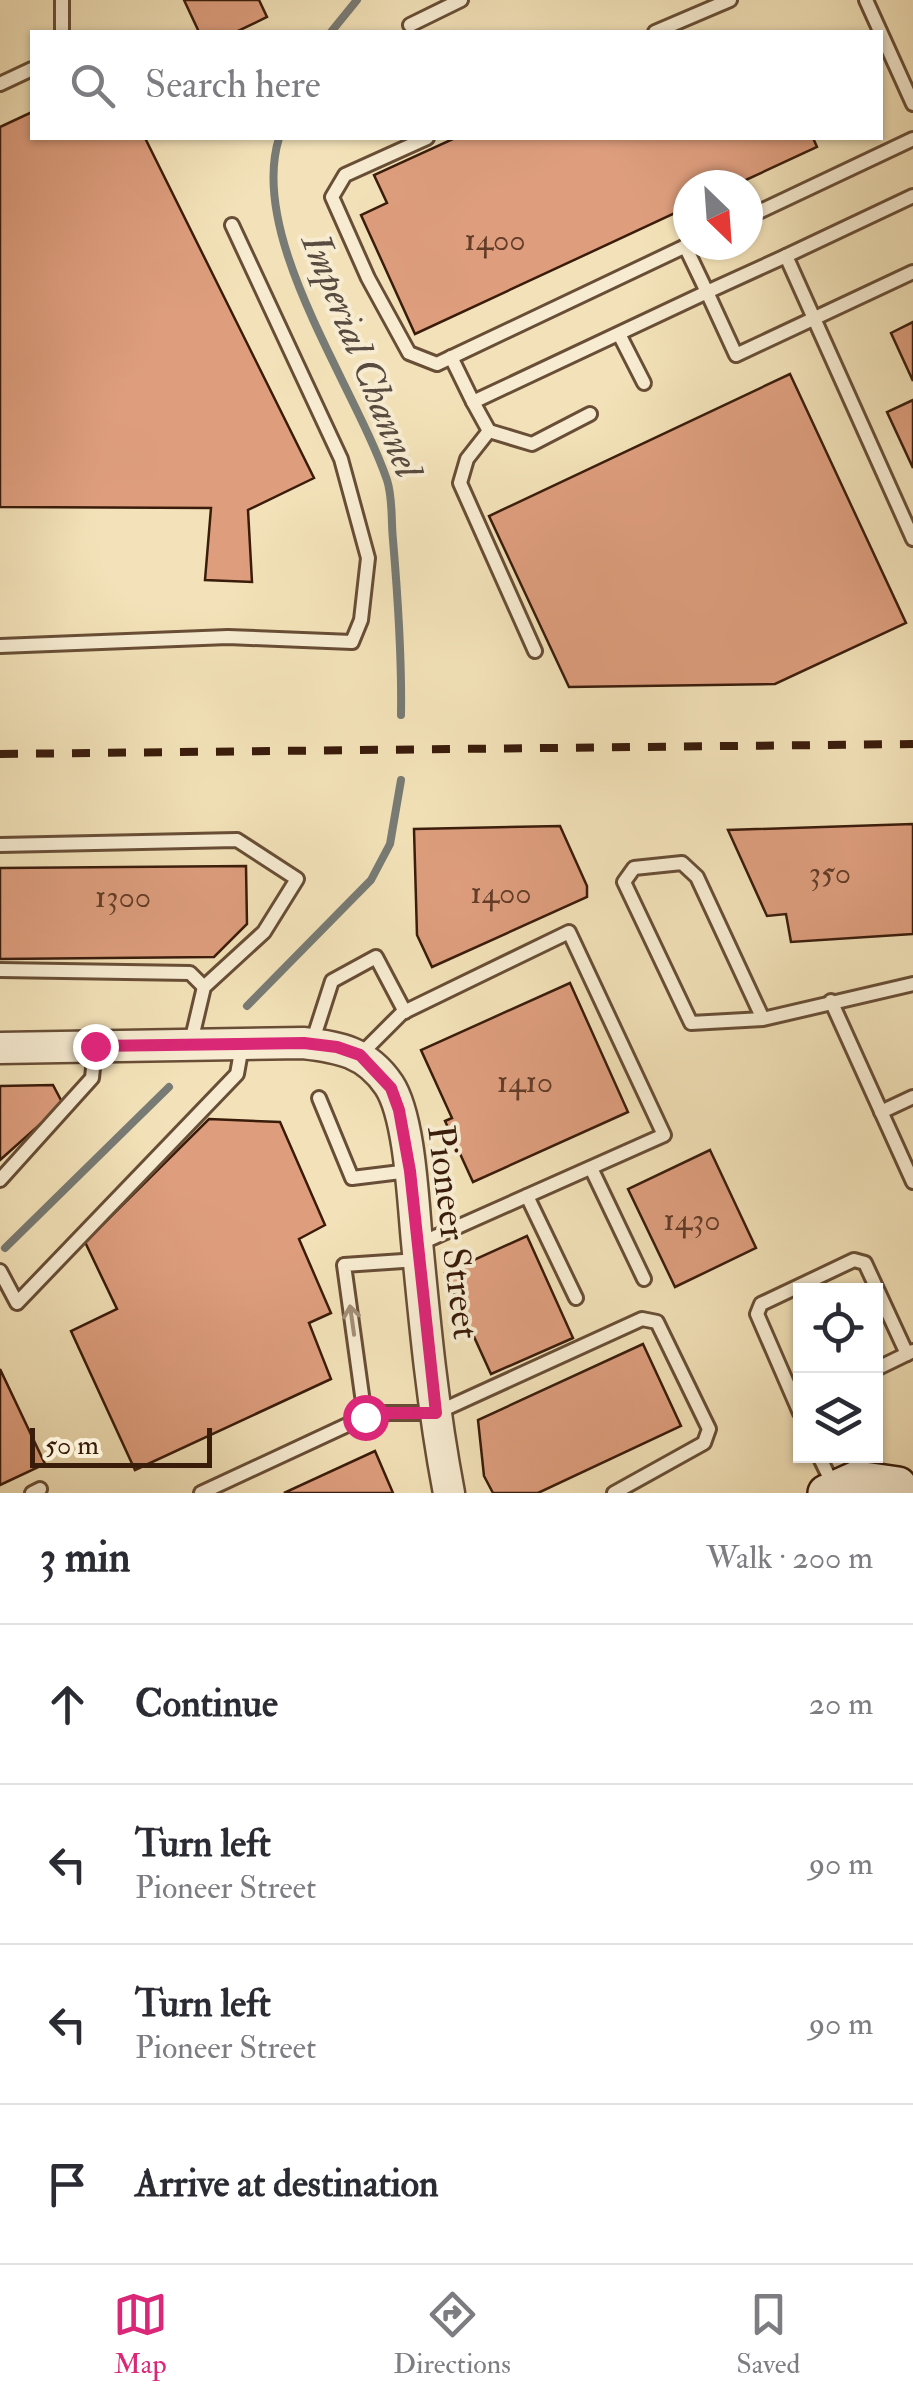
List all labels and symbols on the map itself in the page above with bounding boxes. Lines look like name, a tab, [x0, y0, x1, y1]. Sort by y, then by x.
north arrow	[673, 170, 763, 260]
house number: 1400	[464, 220, 526, 260]
water label: Imperial Channel	[289, 224, 435, 488]
house number: 350	[809, 853, 851, 893]
house number: 1400	[470, 873, 532, 913]
house number: 1300	[95, 877, 151, 917]
route end	[73, 1024, 119, 1070]
house number: 1410	[497, 1062, 553, 1102]
street label: Pioneer Street	[416, 1122, 490, 1342]
house number: 1430	[663, 1200, 721, 1240]
one-way arrow	[342, 1304, 360, 1337]
route start	[343, 1395, 389, 1441]
scale bar	[30, 1423, 212, 1468]

